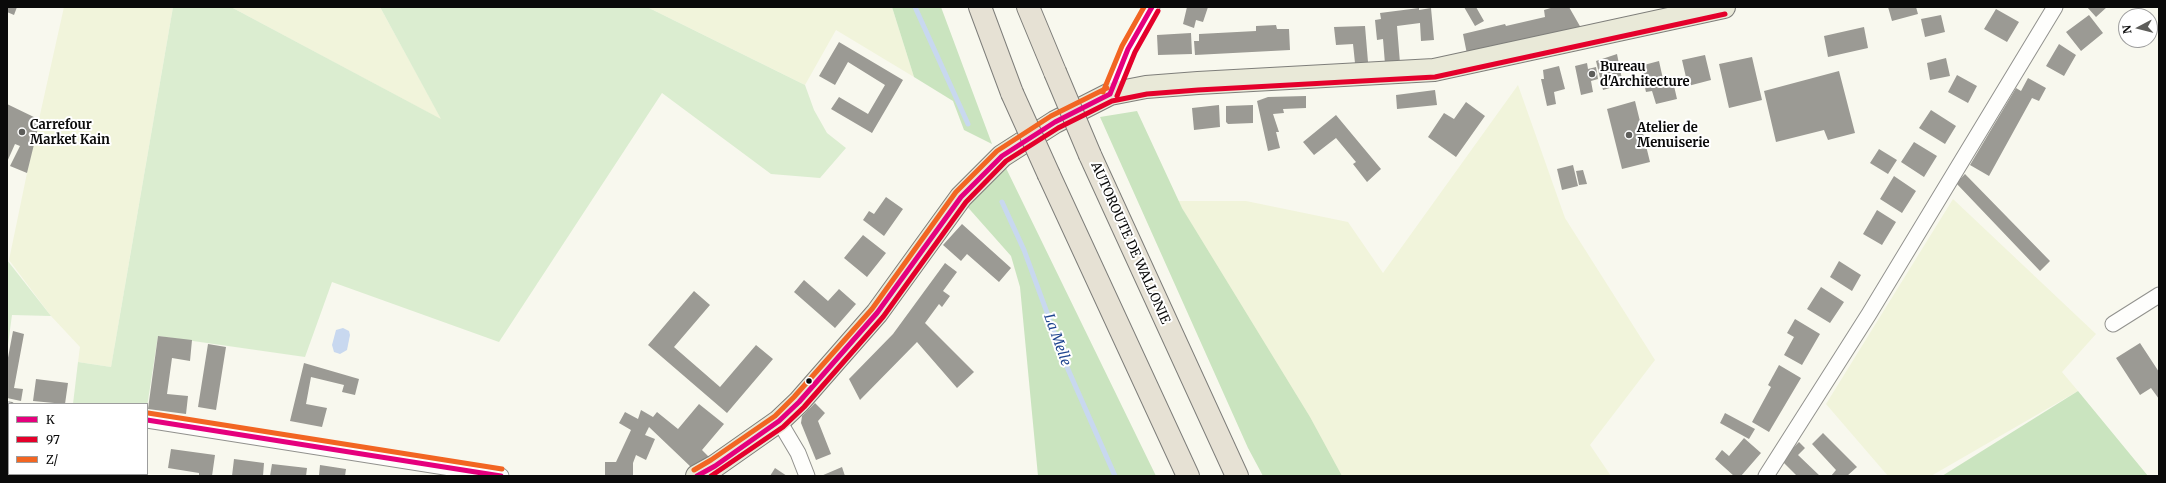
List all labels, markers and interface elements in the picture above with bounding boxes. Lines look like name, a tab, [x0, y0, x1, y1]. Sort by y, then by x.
north arrow	[2118, 8, 2158, 48]
text: N	[2120, 24, 2135, 35]
place label: Bureau d'Architecture	[1600, 59, 1690, 90]
marker: Bureau d'Architecture	[1587, 69, 1597, 79]
place label: Carrefour Market Kain	[30, 117, 110, 148]
place label: Atelier de Menuiserie	[1637, 120, 1710, 151]
marker: Carrefour Market Kain	[17, 127, 27, 137]
marker: Atelier de Menuiserie	[1624, 130, 1634, 140]
street label: AUTOROUTE DE WALLONIE	[1087, 160, 1173, 326]
water label: La Melle	[1040, 312, 1074, 368]
unlabelled marker	[804, 376, 814, 386]
legend	[8, 403, 148, 475]
text: K	[46, 412, 55, 427]
text: 97	[46, 432, 60, 447]
text: Z/	[46, 452, 58, 467]

